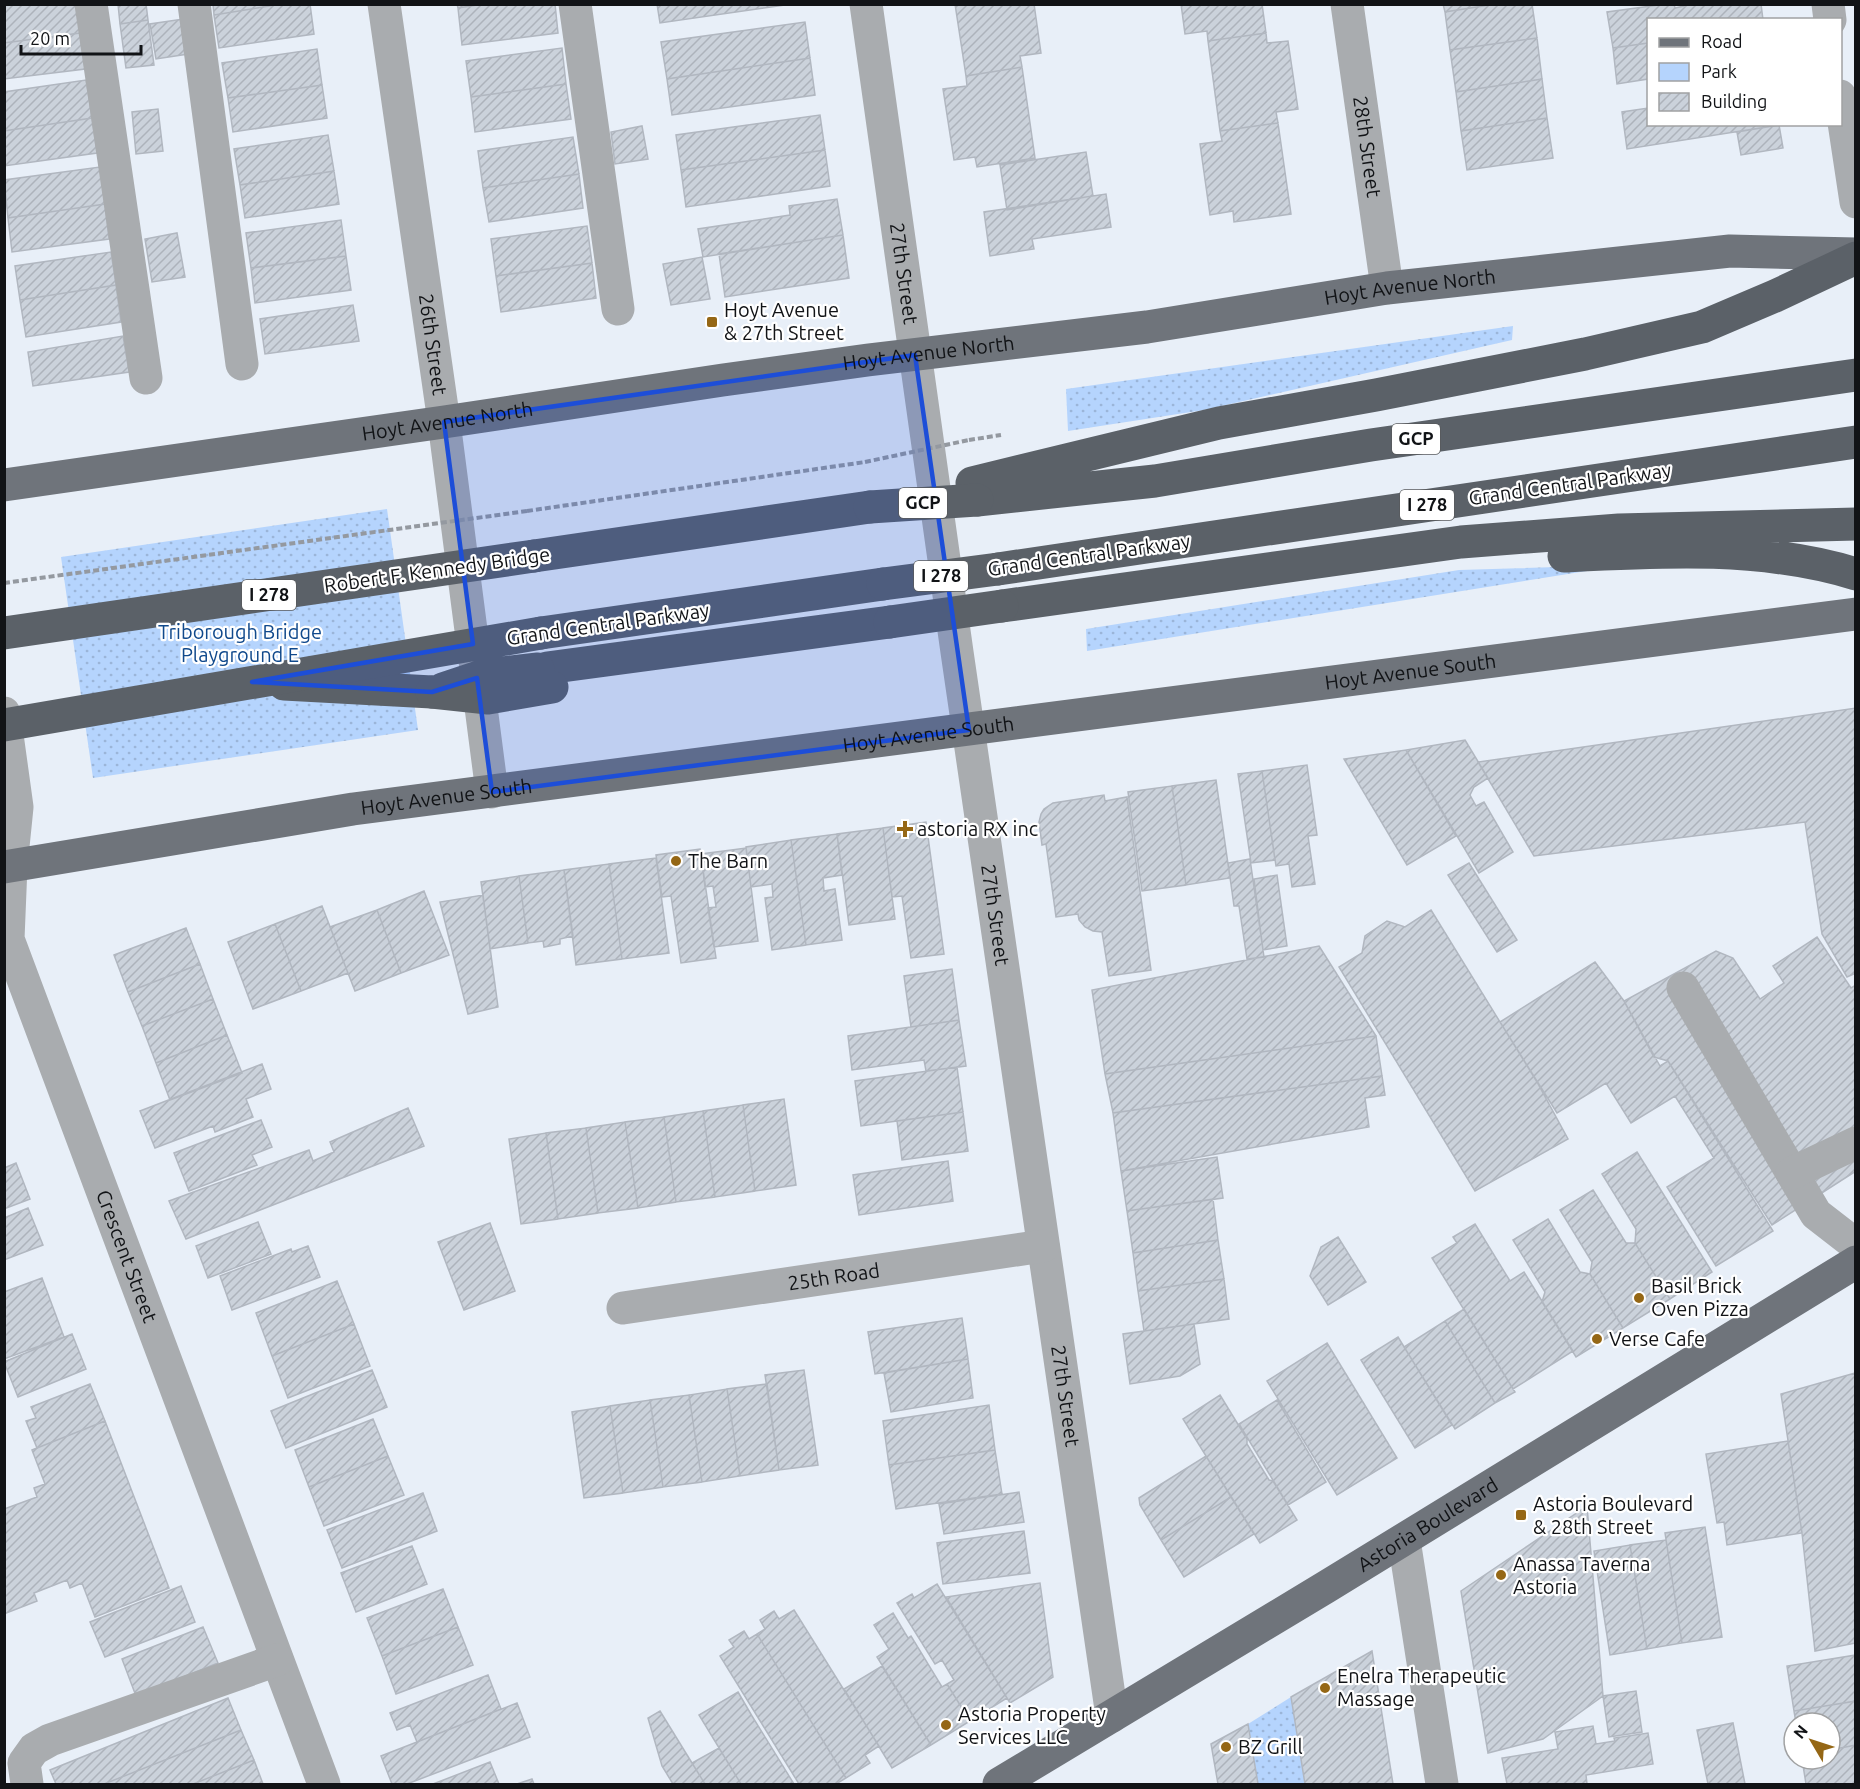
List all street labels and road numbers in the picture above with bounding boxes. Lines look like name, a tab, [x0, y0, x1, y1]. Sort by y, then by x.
street label: 28th Street	[1349, 94, 1386, 199]
street label: 27th Street	[886, 221, 923, 326]
street label: Hoyt Avenue North	[1322, 264, 1497, 309]
street label: 26th Street	[415, 292, 452, 397]
street label: Hoyt Avenue North	[841, 331, 1016, 374]
street label: Hoyt Avenue North	[360, 397, 534, 445]
road number: GCP	[1392, 424, 1440, 454]
street label: Grand Central Parkway	[1467, 458, 1673, 509]
road number: GCP	[899, 488, 947, 518]
road number: I 278	[1400, 490, 1454, 520]
street label: Grand Central Parkway	[986, 529, 1192, 580]
street label: Robert F. Kennedy Bridge	[322, 542, 551, 597]
road number: I 278	[914, 561, 968, 591]
road number: I 278	[242, 580, 296, 610]
street label: Grand Central Parkway	[505, 598, 711, 649]
street label: Hoyt Avenue South	[1323, 649, 1497, 694]
street label: Hoyt Avenue South	[841, 711, 1015, 756]
street label: Hoyt Avenue South	[359, 774, 533, 819]
street label: 27th Street	[977, 862, 1015, 967]
street label: Crescent Street	[92, 1187, 162, 1326]
street label: 25th Road	[786, 1258, 881, 1295]
street label: 27th Street	[1047, 1343, 1085, 1448]
street label: Astoria Boulevard	[1353, 1473, 1502, 1576]

